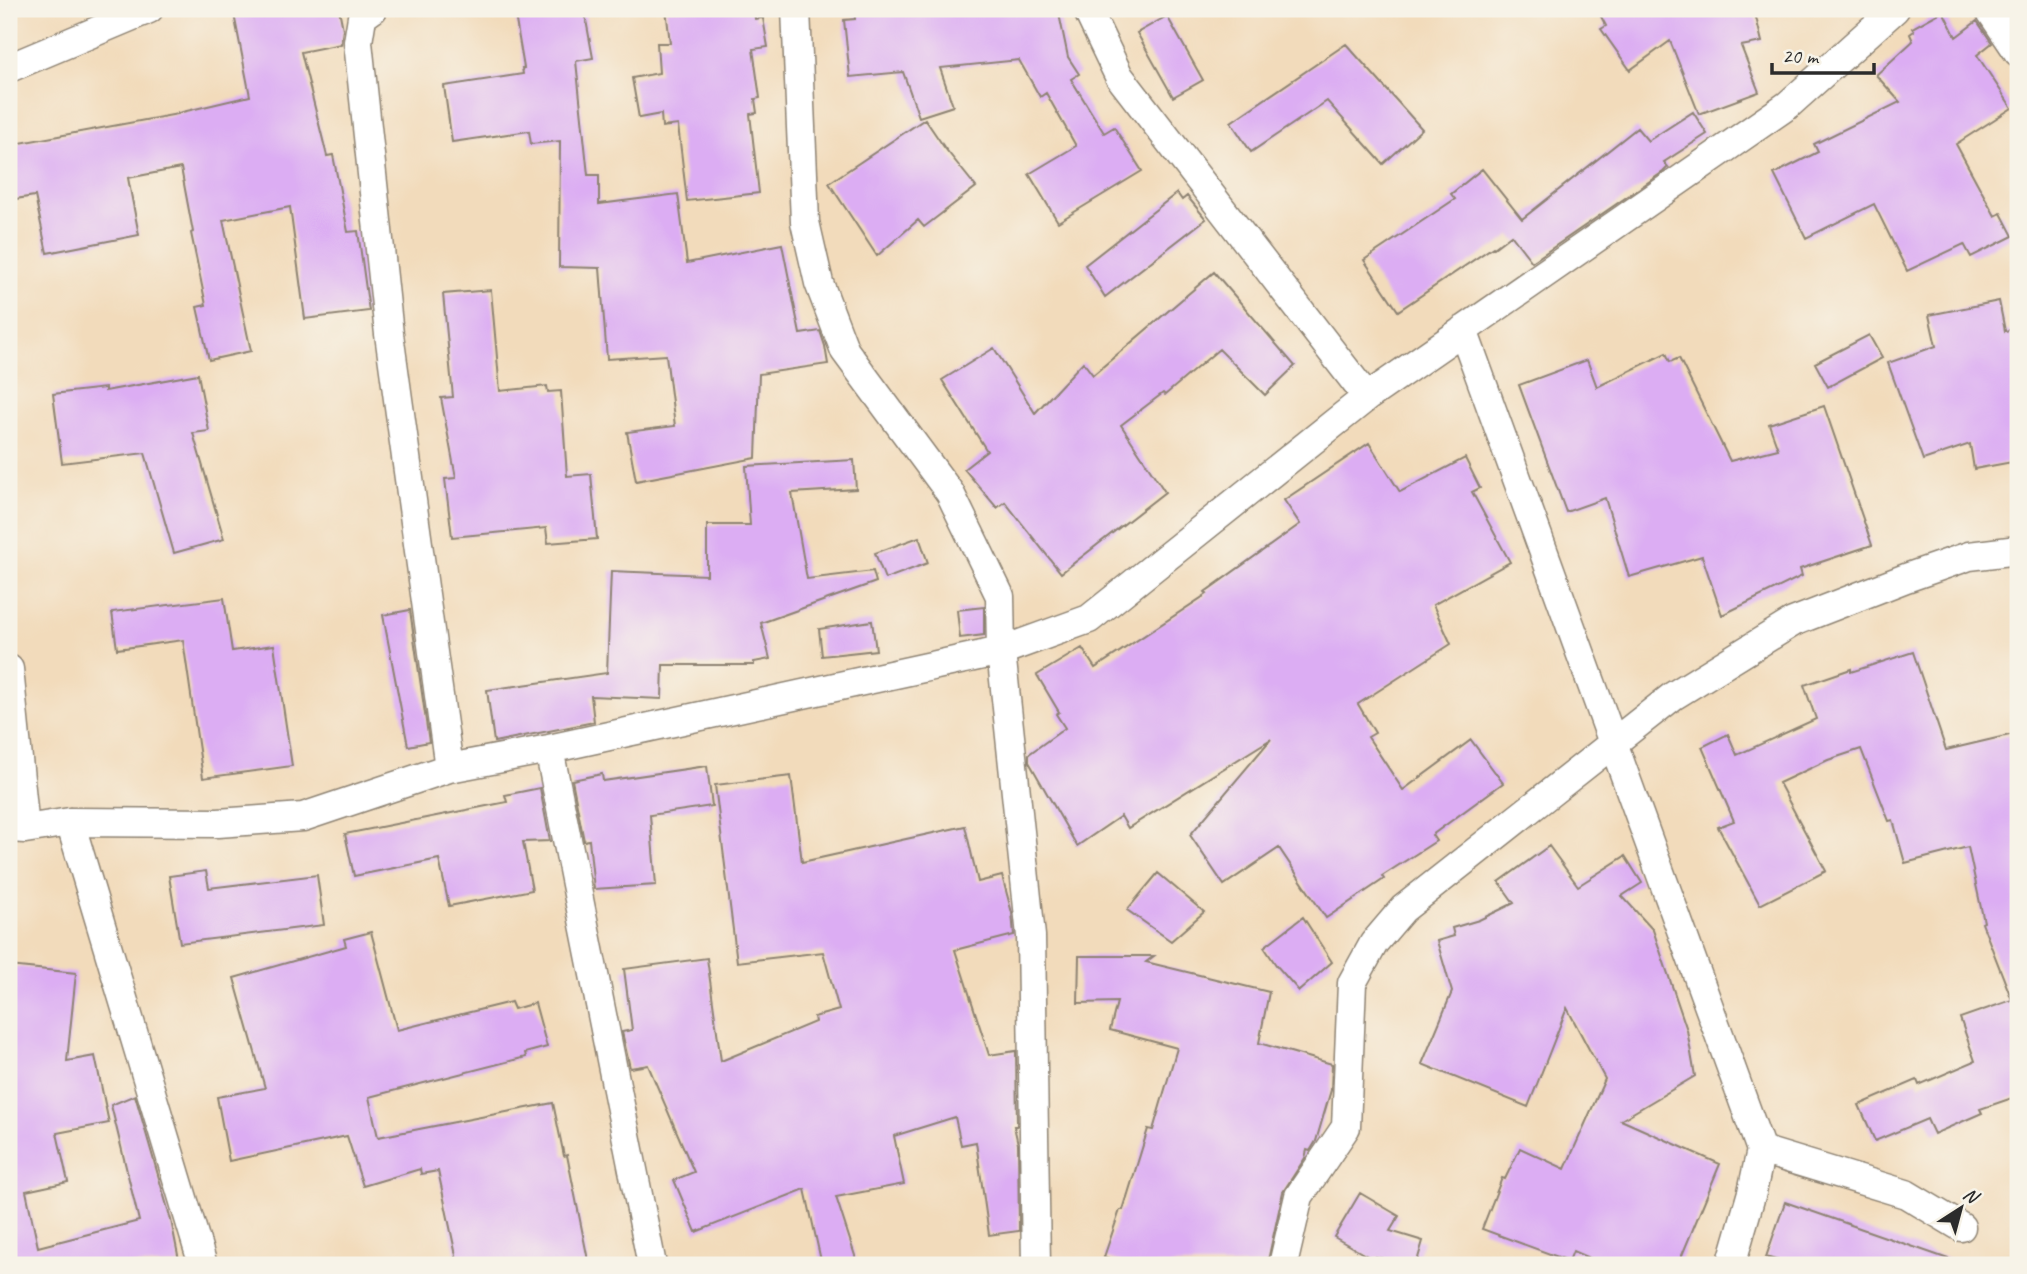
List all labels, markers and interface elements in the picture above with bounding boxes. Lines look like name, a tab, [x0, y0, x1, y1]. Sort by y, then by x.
scale bar	[1772, 32, 1873, 76]
text: 20 m	[1782, 43, 1820, 69]
north arrow	[1926, 1172, 1996, 1242]
text: N	[1959, 1182, 1985, 1210]

